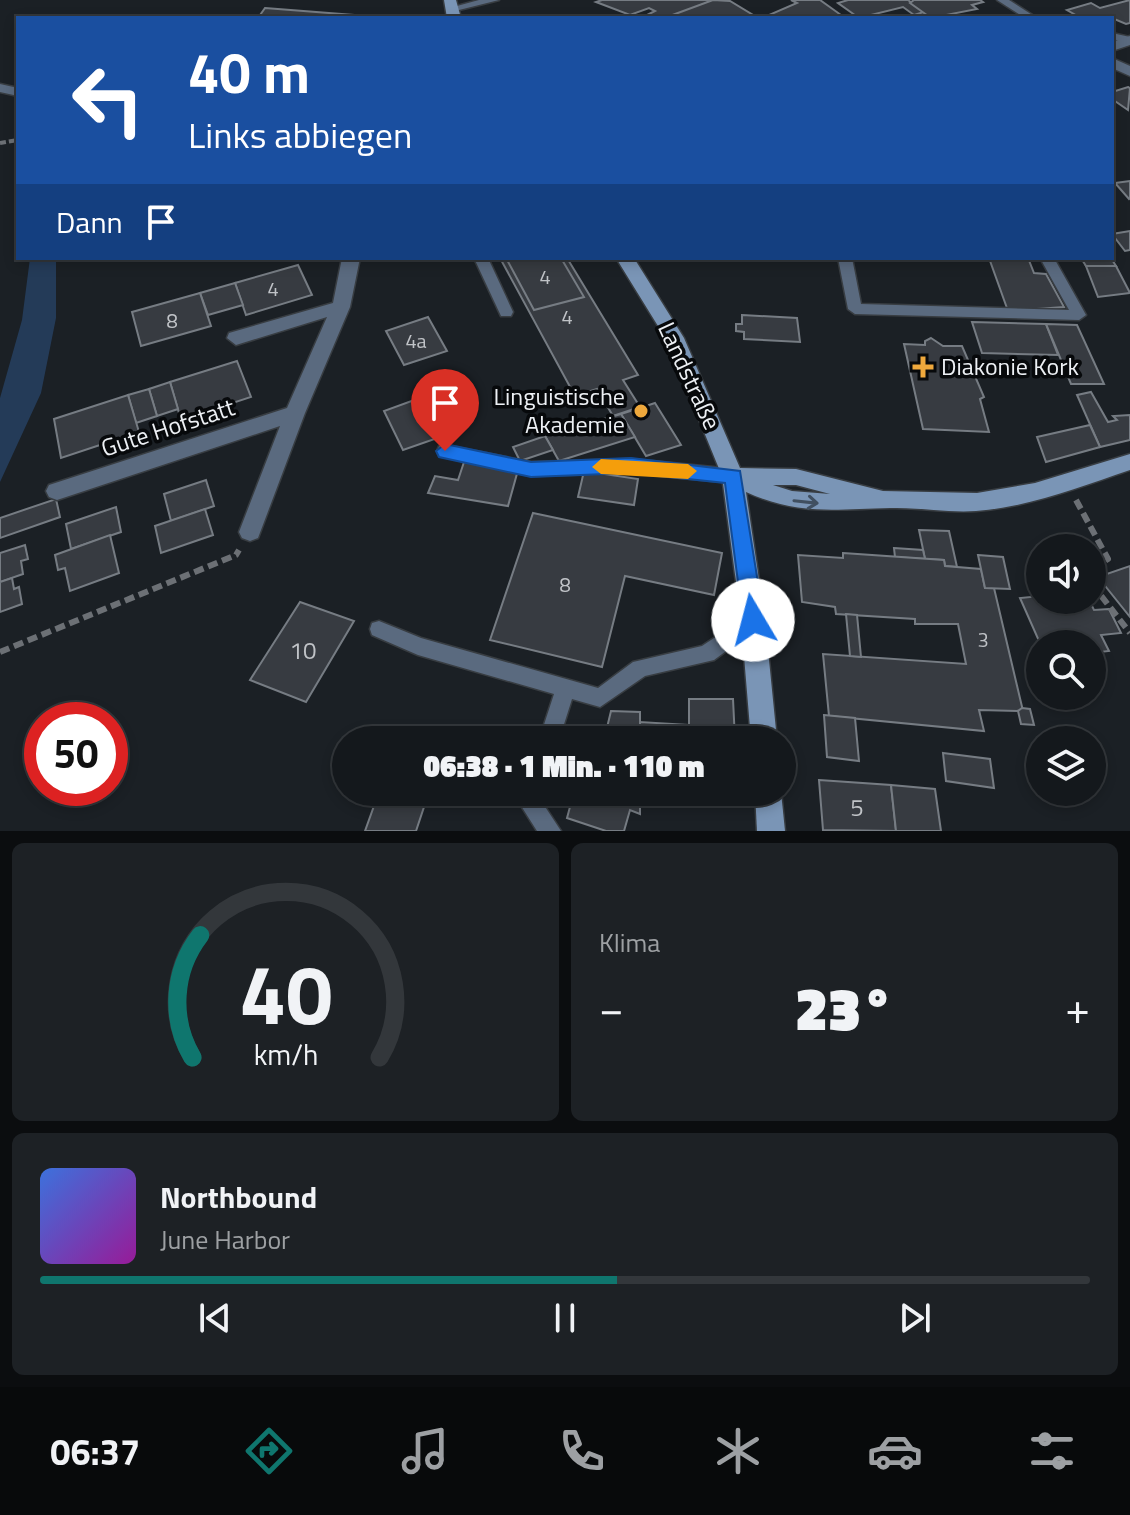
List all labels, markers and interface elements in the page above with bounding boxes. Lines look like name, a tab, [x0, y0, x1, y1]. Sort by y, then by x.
text: 40 m	[188, 30, 310, 115]
icon: left	[56, 48, 160, 152]
text: Links abbiegen	[188, 107, 412, 162]
text: Dann	[56, 199, 123, 245]
icon: arrive	[139, 200, 183, 244]
house number: 4	[539, 261, 551, 292]
house number: 4	[267, 273, 279, 304]
house number: 4	[561, 301, 573, 332]
house number: 8	[166, 305, 178, 336]
street label: Landstraße	[649, 316, 731, 435]
house number: 4a	[405, 325, 427, 356]
place label: Diakonie Kork	[941, 348, 1079, 384]
marker: Diakonie Kork	[912, 356, 934, 378]
pin	[411, 369, 479, 451]
place label: Linguistische Akademie	[494, 378, 625, 442]
icon: arrive	[423, 381, 467, 425]
street label: Gute Hofstatt	[96, 388, 240, 466]
marker: Linguistische Akademie	[632, 402, 650, 420]
one-way arrow	[792, 495, 818, 510]
map controls	[1026, 534, 1106, 806]
button: sound	[1026, 534, 1106, 614]
house number: 8	[559, 569, 571, 600]
position arrow	[711, 578, 795, 662]
house number: 3	[977, 624, 989, 655]
button: search	[1026, 630, 1106, 710]
house number: 10	[290, 632, 316, 668]
speed limit sign: 50	[24, 702, 128, 806]
button: layers	[1026, 726, 1106, 806]
text: 06:38 · 1 Min. · 110 m	[424, 743, 704, 789]
house number: 5	[850, 789, 864, 825]
text: Klima	[599, 923, 660, 962]
text: 40	[239, 930, 332, 1056]
text: 23°	[795, 962, 894, 1053]
text: −	[599, 974, 624, 1041]
text: +	[1065, 974, 1090, 1041]
text: km/h	[253, 1033, 318, 1076]
text: Northbound	[160, 1174, 317, 1220]
text: June Harbor	[160, 1220, 290, 1259]
icon: previous	[193, 1296, 237, 1340]
icon: pause	[543, 1296, 587, 1340]
icon: next	[893, 1296, 937, 1340]
icon: directions	[241, 1423, 297, 1479]
icon: music	[397, 1423, 453, 1479]
icon: phone	[554, 1423, 610, 1479]
icon: climate	[710, 1423, 766, 1479]
icon: car	[867, 1423, 923, 1479]
icon: filters	[1024, 1423, 1080, 1479]
text: 06:37	[50, 1424, 140, 1479]

